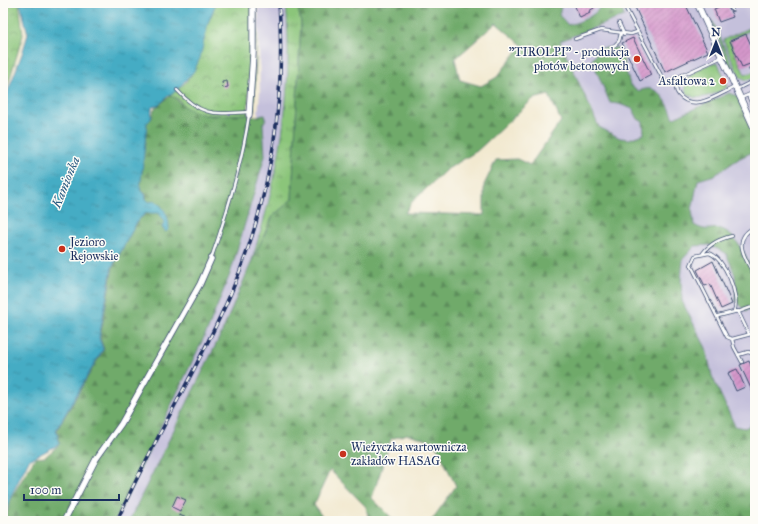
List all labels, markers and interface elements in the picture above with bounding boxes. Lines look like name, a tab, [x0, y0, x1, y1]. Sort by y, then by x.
north arrow	[696, 22, 736, 62]
text: N	[711, 26, 721, 39]
place label: "TIROLPI" - produkcja płotów betonowych	[509, 45, 630, 73]
marker: "TIROLPI" - produkcja płotów betonowych	[632, 54, 642, 64]
place label: Asfaltowa 2	[657, 74, 715, 88]
marker: Asfaltowa 2	[718, 76, 728, 86]
water label: Kamionka	[48, 154, 83, 211]
place label: Jezioro Rejowskie	[68, 235, 118, 263]
marker: Jezioro Rejowskie	[57, 244, 67, 254]
place label: Wieżyczka wartownicza zakładów HASAG	[351, 440, 467, 468]
marker: Wieżyczka wartownicza zakładów HASAG	[338, 449, 348, 459]
scale bar	[24, 476, 119, 502]
text: 100 m	[30, 483, 61, 497]

